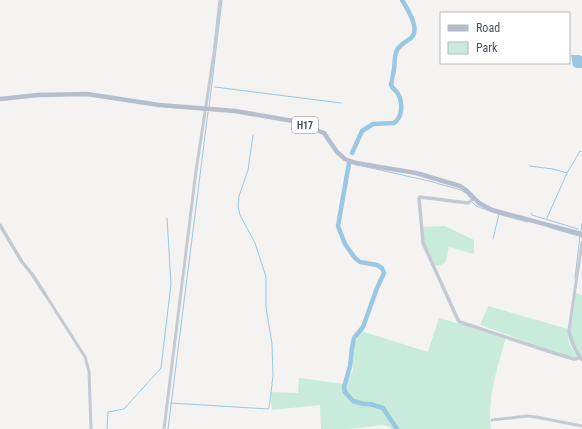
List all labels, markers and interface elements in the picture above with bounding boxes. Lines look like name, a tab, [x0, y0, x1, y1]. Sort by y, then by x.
legend	[440, 12, 570, 64]
text: Road	[476, 21, 500, 35]
text: Park	[476, 41, 498, 55]
road number: H17	[292, 117, 318, 133]

